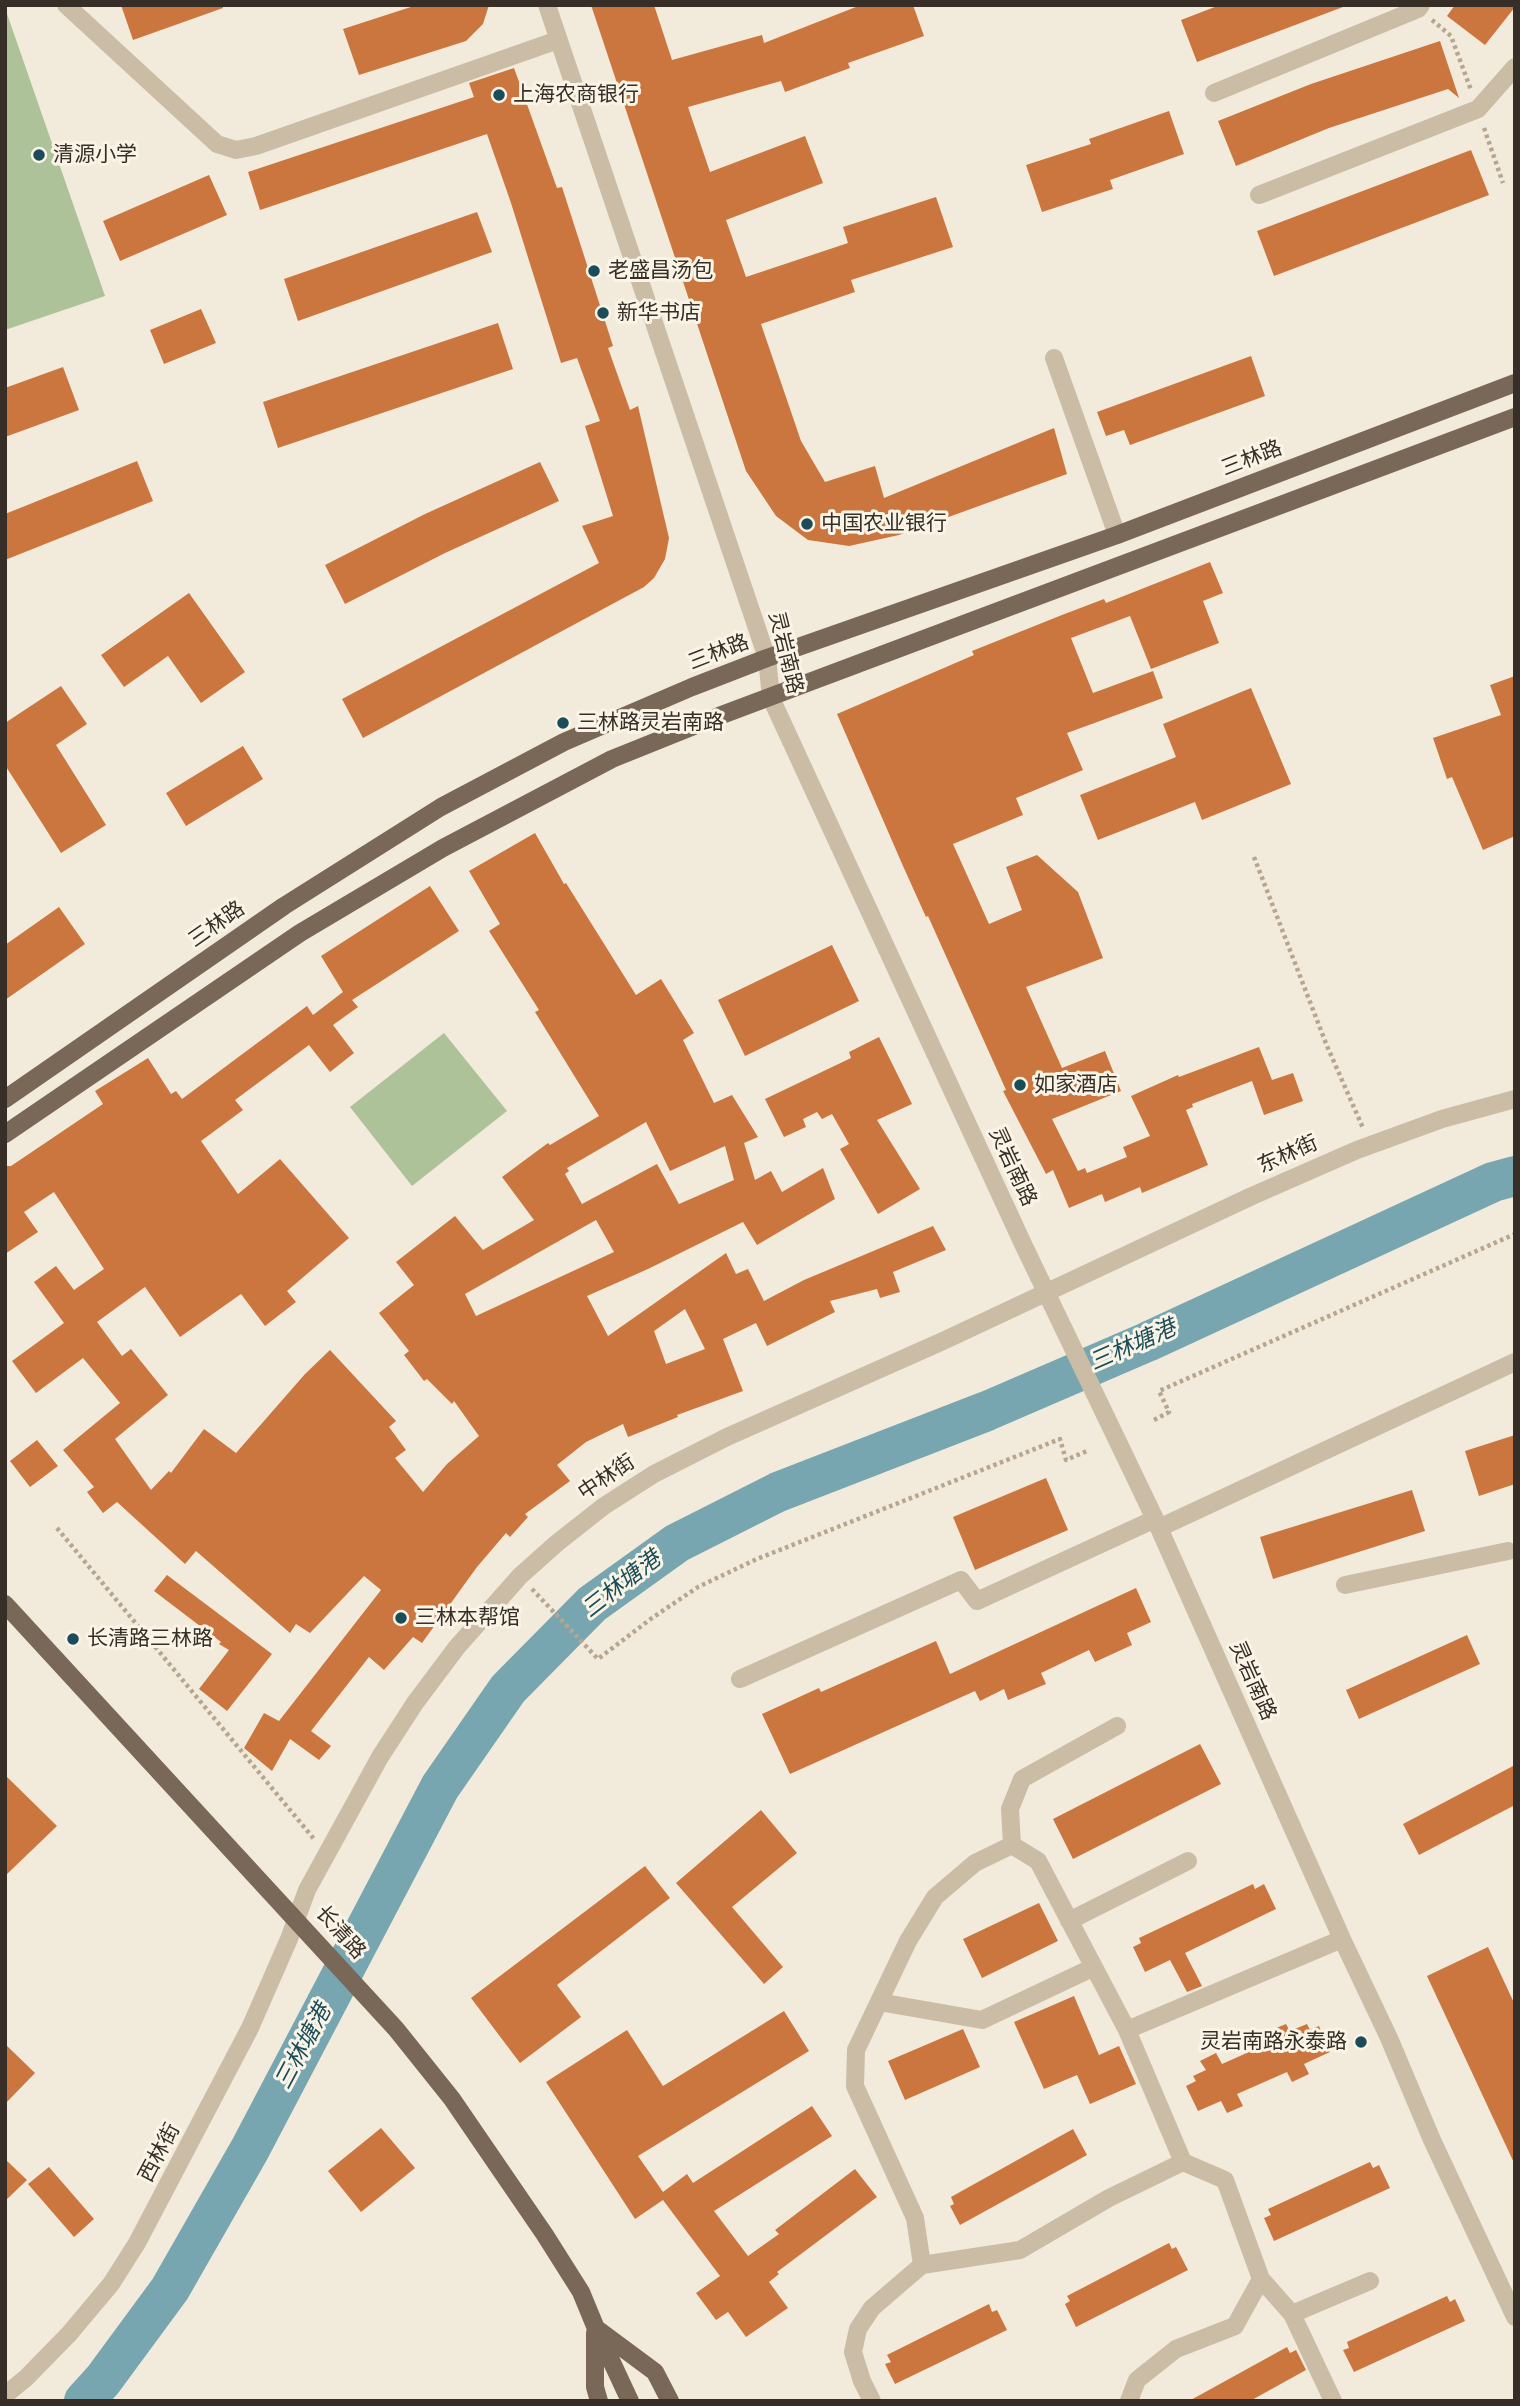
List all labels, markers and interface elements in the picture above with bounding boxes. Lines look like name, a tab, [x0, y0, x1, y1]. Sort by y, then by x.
place label: 上海农商银行	[513, 82, 639, 108]
marker: 上海农商银行	[491, 87, 507, 103]
place label: 清源小学	[53, 142, 137, 168]
marker: 清源小学	[31, 147, 47, 163]
place label: 老盛昌汤包	[608, 258, 713, 284]
marker: 老盛昌汤包	[586, 263, 602, 279]
place label: 新华书店	[617, 300, 701, 326]
marker: 新华书店	[595, 305, 611, 321]
street label: 三林路	[1218, 436, 1286, 482]
place label: 中国农业银行	[821, 511, 947, 537]
marker: 中国农业银行	[799, 516, 815, 532]
street label: 灵岩南路	[763, 609, 807, 697]
street label: 三林路	[685, 630, 753, 676]
place label: 三林路灵岩南路	[577, 710, 724, 736]
marker: 三林路灵岩南路	[555, 715, 571, 731]
street label: 三林路	[184, 897, 250, 953]
place label: 如家酒店	[1034, 1072, 1118, 1098]
marker: 如家酒店	[1012, 1077, 1028, 1093]
street label: 灵岩南路	[983, 1124, 1041, 1210]
street label: 东林街	[1254, 1131, 1322, 1179]
water label: 三林塘港	[1085, 1315, 1181, 1377]
street label: 中林街	[574, 1450, 640, 1506]
water label: 三林塘港	[577, 1546, 667, 1624]
place label: 三林本帮馆	[415, 1605, 520, 1631]
marker: 三林本帮馆	[393, 1610, 409, 1626]
place label: 长清路三林路	[87, 1626, 213, 1652]
marker: 长清路三林路	[65, 1631, 81, 1647]
street label: 灵岩南路	[1223, 1638, 1281, 1724]
street label: 长清路	[310, 1901, 370, 1965]
water label: 三林塘港	[270, 2000, 338, 2094]
place label: 灵岩南路永泰路	[1200, 2029, 1347, 2055]
marker: 灵岩南路永泰路	[1353, 2034, 1369, 2050]
street label: 西林街	[134, 2119, 186, 2187]

